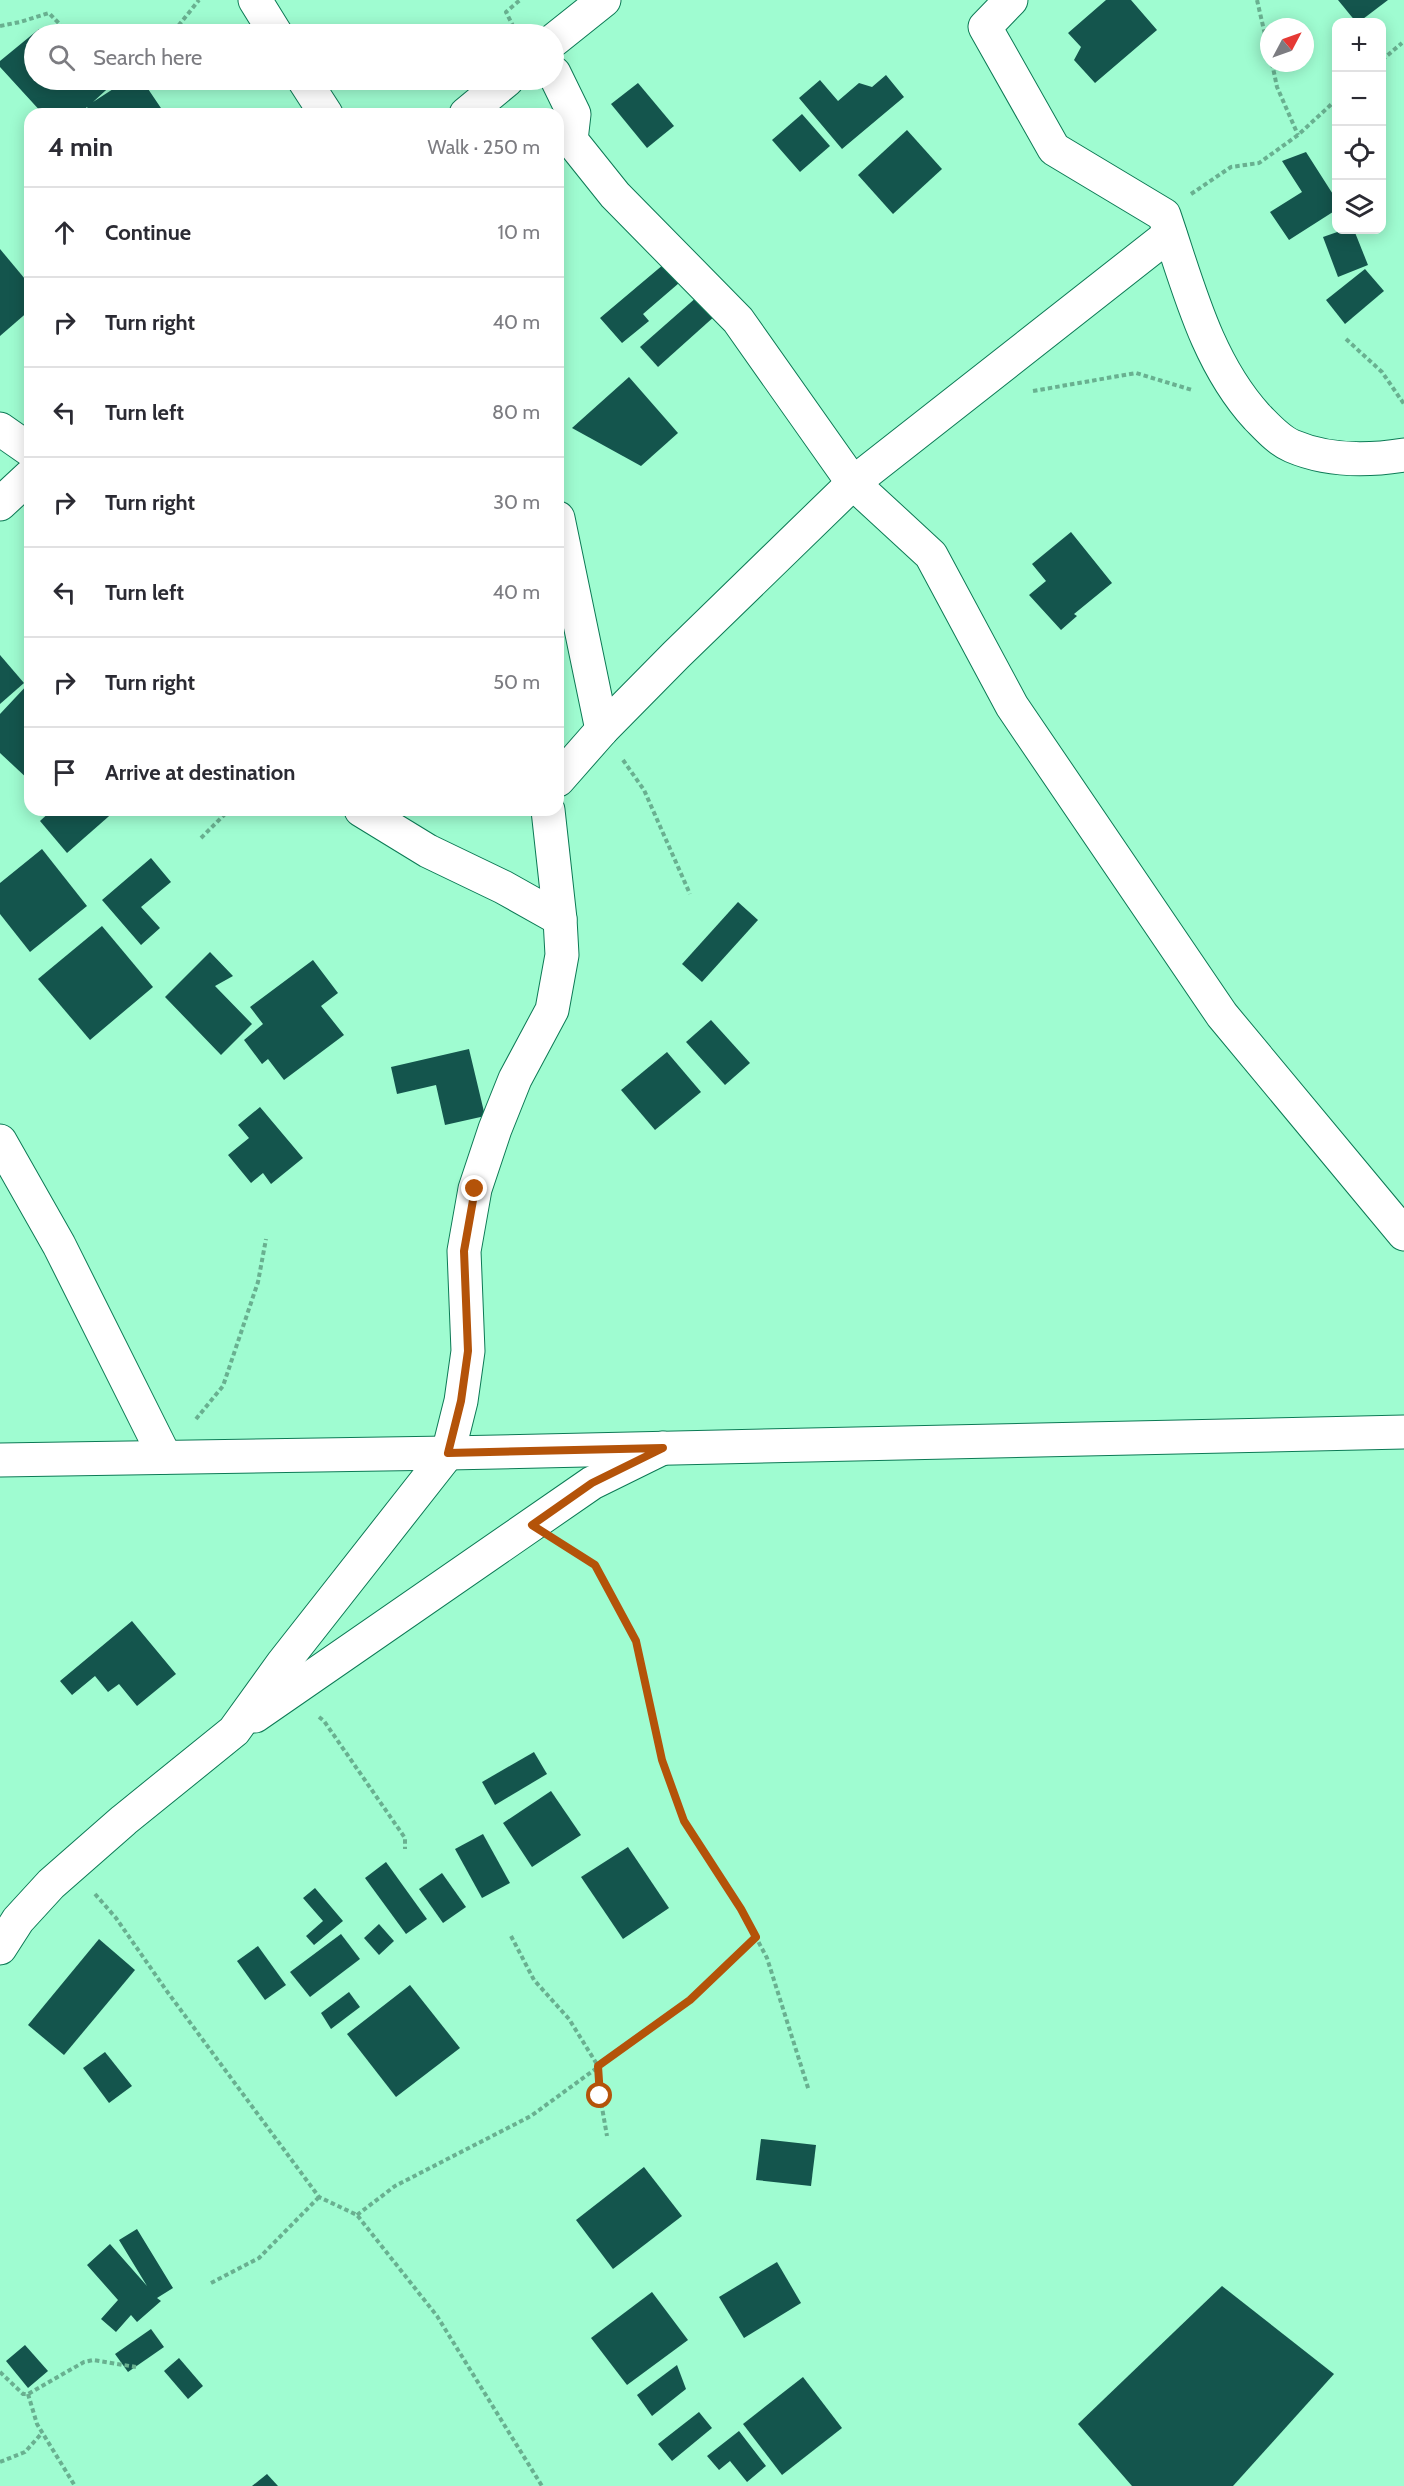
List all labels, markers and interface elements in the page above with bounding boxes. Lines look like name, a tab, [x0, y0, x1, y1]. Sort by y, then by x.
north arrow	[1260, 18, 1314, 72]
map controls	[1332, 18, 1386, 234]
button: +	[1332, 18, 1386, 72]
search box	[24, 24, 564, 90]
icon: search	[45, 41, 78, 74]
text: Search here	[93, 44, 202, 71]
button: −	[1332, 72, 1386, 126]
button: locate	[1332, 126, 1386, 180]
text: 4 min	[48, 131, 113, 163]
text: Walk · 250 m	[428, 135, 540, 159]
button: layers	[1332, 180, 1386, 234]
icon: ahead	[48, 216, 81, 249]
text: Continue	[105, 219, 191, 246]
text: 10 m	[497, 220, 540, 244]
icon: right	[48, 306, 81, 339]
text: Turn right	[105, 309, 195, 336]
text: 40 m	[492, 310, 540, 334]
icon: left	[48, 396, 81, 429]
text: Turn left	[105, 399, 184, 426]
text: 80 m	[492, 400, 540, 424]
icon: right	[48, 486, 81, 519]
text: Turn right	[105, 489, 195, 516]
text: 30 m	[493, 490, 540, 514]
icon: left	[48, 576, 81, 609]
text: Turn left	[105, 579, 184, 606]
text: 40 m	[492, 580, 540, 604]
icon: right	[48, 666, 81, 699]
text: Turn right	[105, 669, 195, 696]
text: 50 m	[493, 670, 540, 694]
icon: arrive	[48, 756, 81, 789]
text: Arrive at destination	[105, 759, 295, 786]
route end	[461, 1175, 487, 1201]
route start	[586, 2082, 612, 2108]

